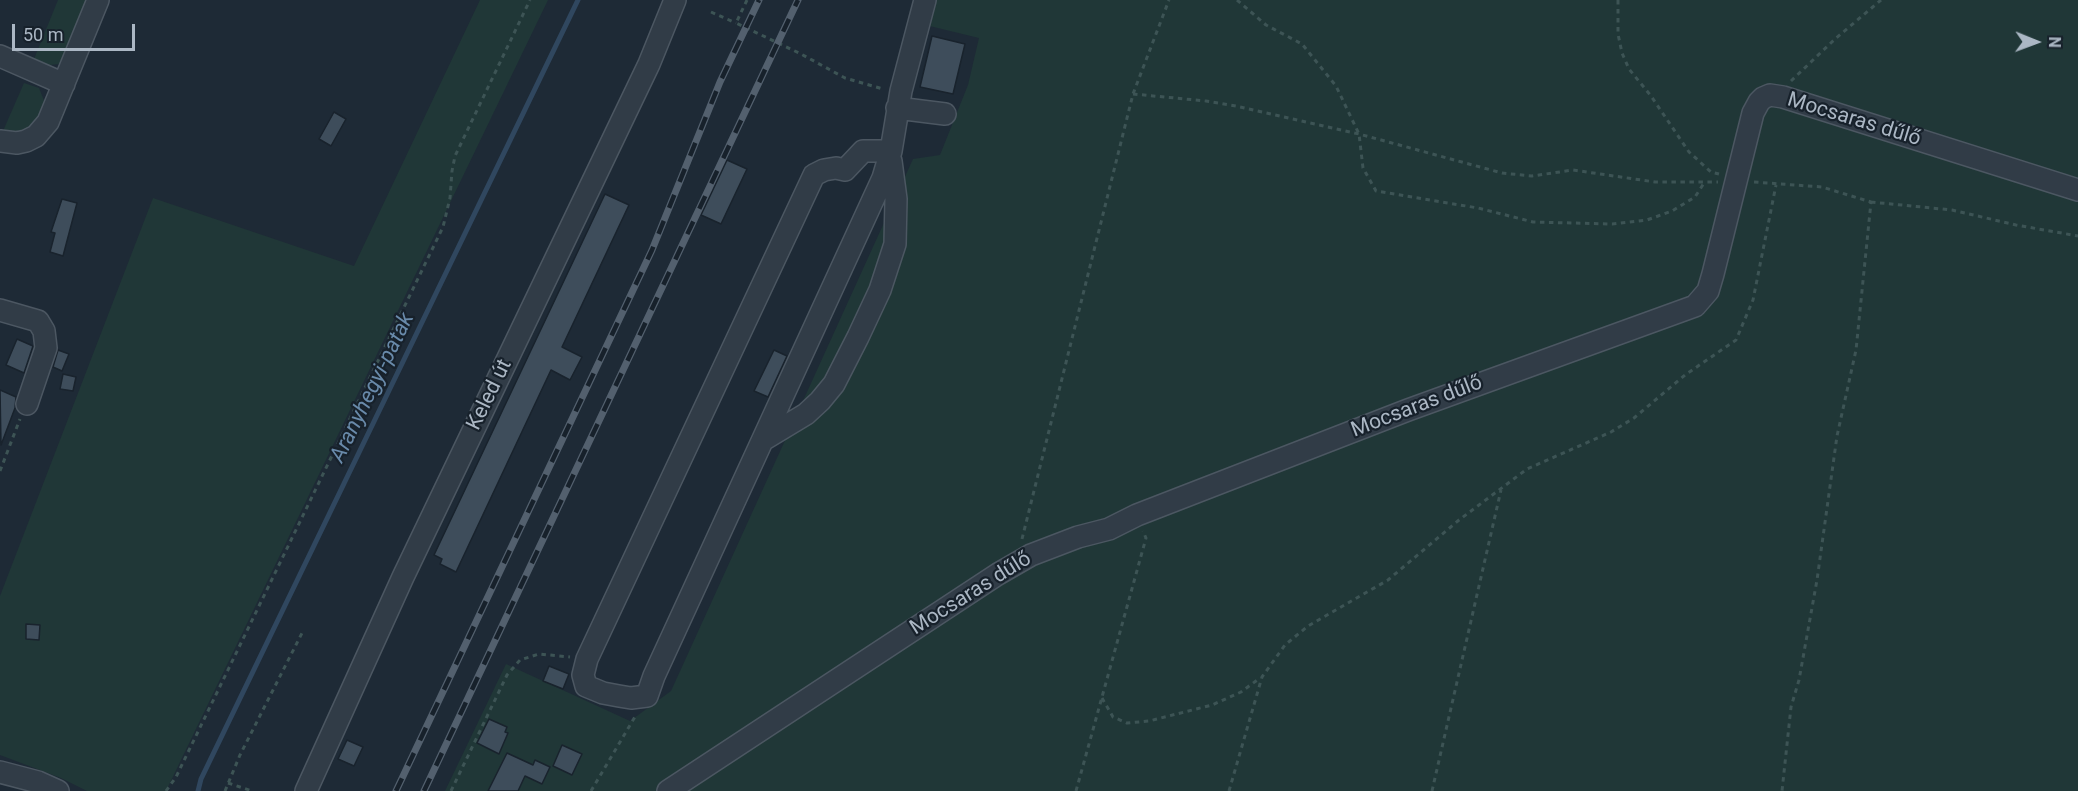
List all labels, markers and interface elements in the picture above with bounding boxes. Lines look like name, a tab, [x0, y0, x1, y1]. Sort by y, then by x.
scale bar	[15, 12, 138, 50]
north arrow	[2006, 12, 2066, 72]
text: 50 m	[23, 24, 63, 45]
text: N	[2045, 37, 2064, 48]
street label: Mocsaras dűlő	[1784, 88, 1924, 152]
water label: Aranyhegyi-patak	[325, 309, 421, 467]
street label: Keled út	[462, 355, 518, 435]
street label: Mocsaras dűlő	[1348, 370, 1486, 444]
street label: Mocsaras dűlő	[906, 547, 1036, 641]

